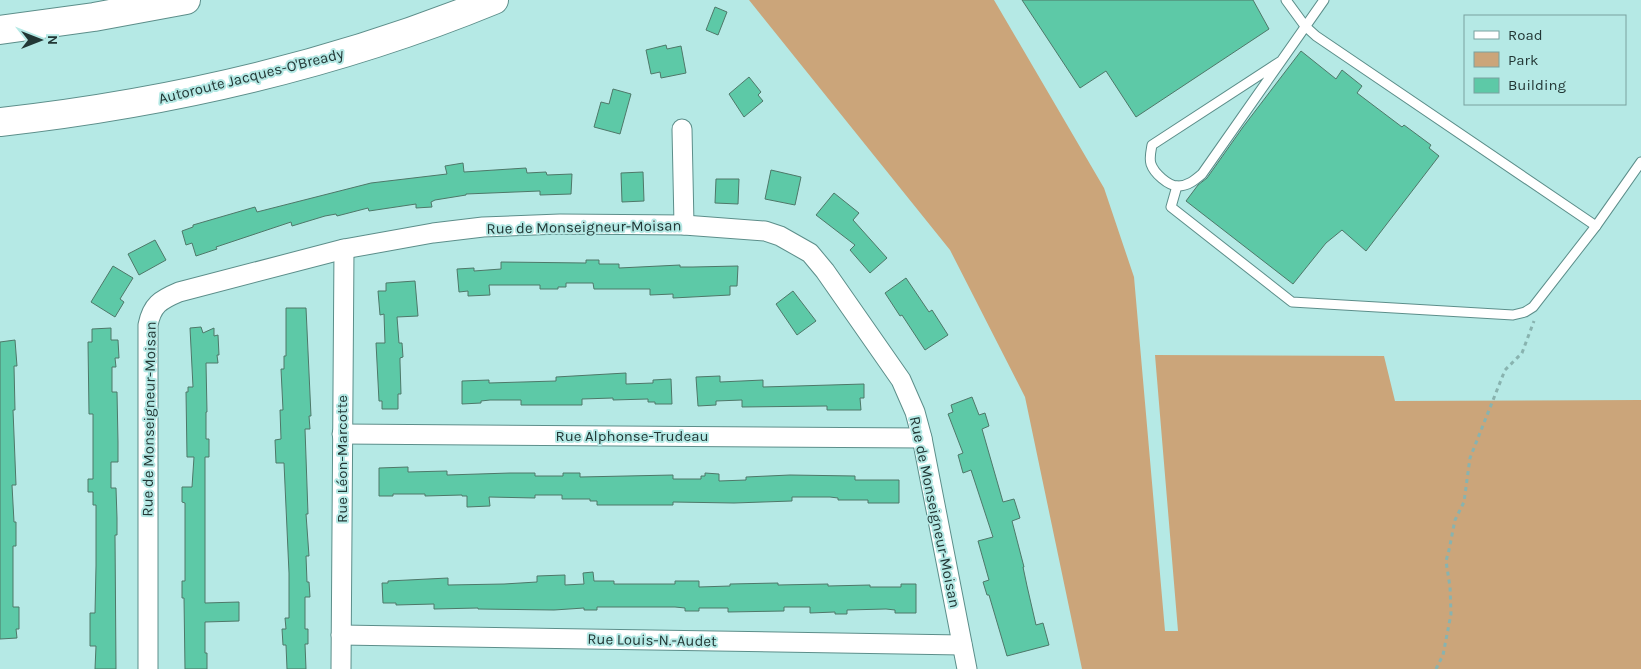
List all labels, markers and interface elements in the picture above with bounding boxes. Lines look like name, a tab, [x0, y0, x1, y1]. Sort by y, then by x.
north arrow	[15, 15, 65, 65]
legend	[1464, 15, 1626, 105]
text: Road	[1508, 26, 1543, 44]
text: N	[44, 35, 61, 45]
street label: Autoroute Jacques-O'Bready	[157, 44, 345, 108]
text: Park	[1508, 51, 1538, 69]
text: Building	[1508, 76, 1566, 94]
street label: Rue de Monseigneur-Moisan	[486, 216, 682, 238]
street label: Rue de Monseigneur-Moisan	[138, 321, 160, 517]
street label: Rue Léon-Marcotte	[333, 395, 351, 523]
street label: Rue de Monseigneur-Moisan	[906, 415, 964, 609]
street label: Rue Alphonse-Trudeau	[555, 427, 709, 445]
street label: Rue Louis-N.-Audet	[587, 630, 717, 650]

